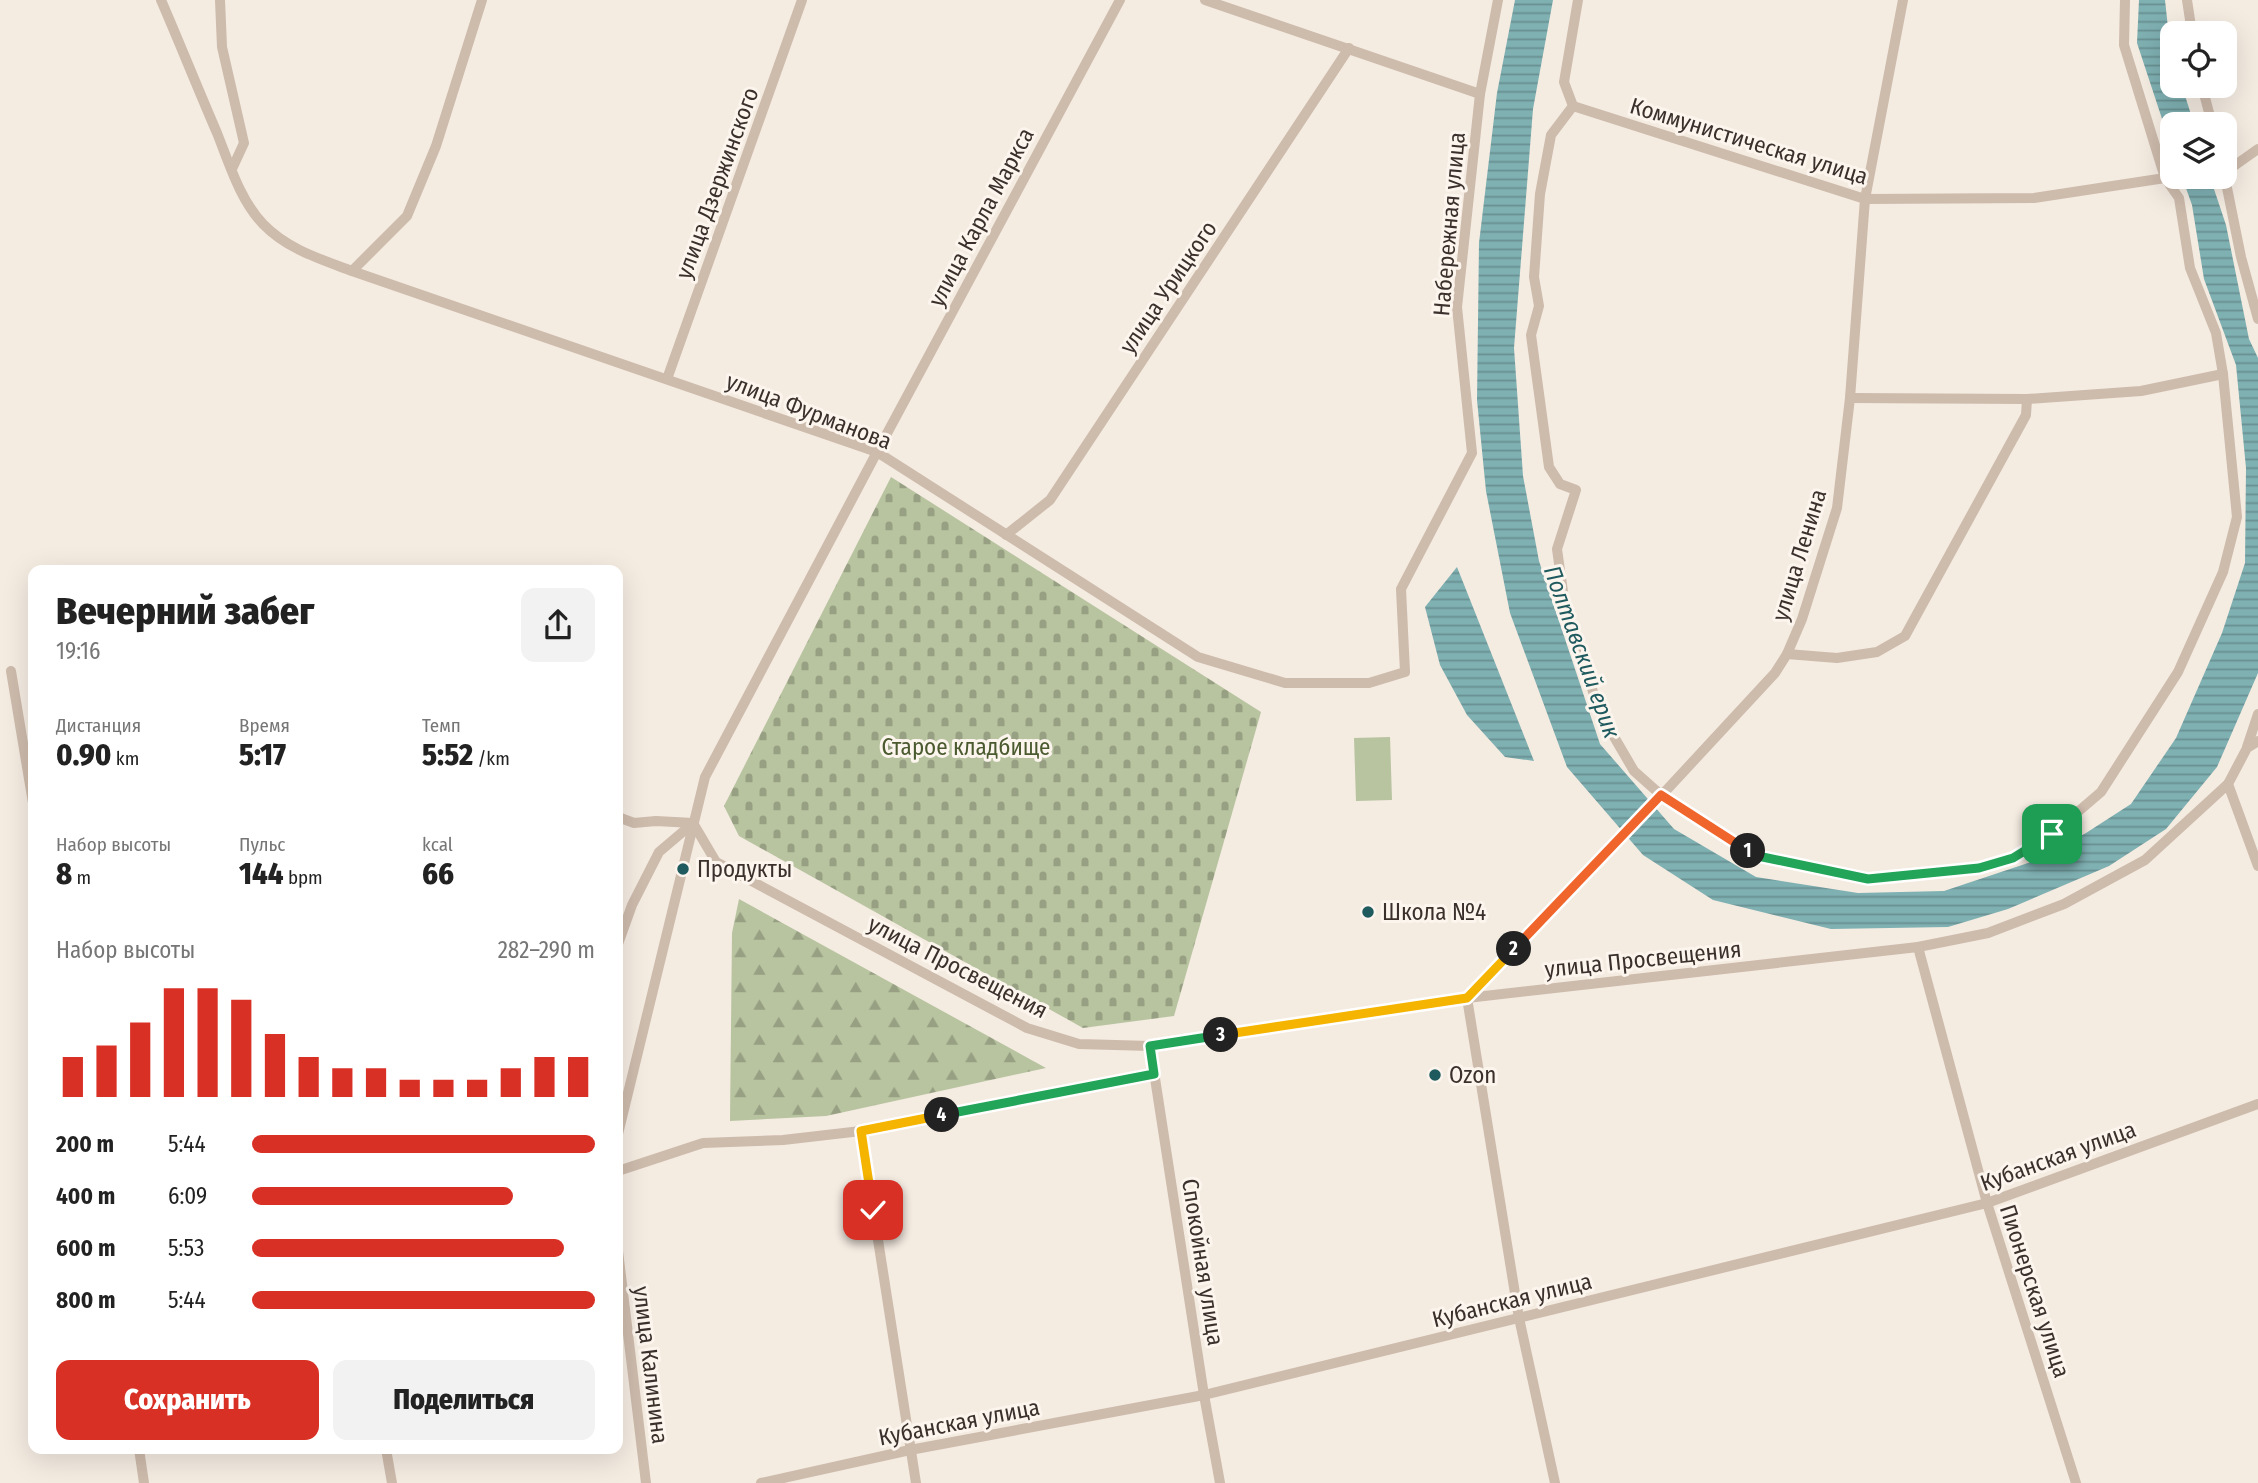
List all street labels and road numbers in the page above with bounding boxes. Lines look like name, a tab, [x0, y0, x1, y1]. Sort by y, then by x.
street label: улица Дзержинского	[669, 83, 765, 283]
street label: Коммунистическая улица	[1627, 91, 1871, 191]
street label: улица Карла Маркса	[922, 123, 1040, 311]
street label: Набережная улица	[1427, 131, 1471, 317]
street label: улица Урицкого	[1113, 215, 1223, 359]
street label: улица Фурманова	[722, 367, 896, 455]
street label: улица Ленина	[1766, 486, 1832, 624]
street label: улица Просвещения	[864, 910, 1052, 1024]
street label: улица Просвещения	[1543, 935, 1743, 983]
street label: Кубанская улица	[1976, 1115, 2140, 1197]
street label: Спокойная улица	[1176, 1177, 1230, 1347]
street label: Пионерская улица	[1994, 1201, 2076, 1381]
street label: Кубанская улица	[1429, 1267, 1595, 1333]
street label: улица Калинина	[627, 1285, 675, 1445]
street label: Кубанская улица	[876, 1393, 1042, 1451]

